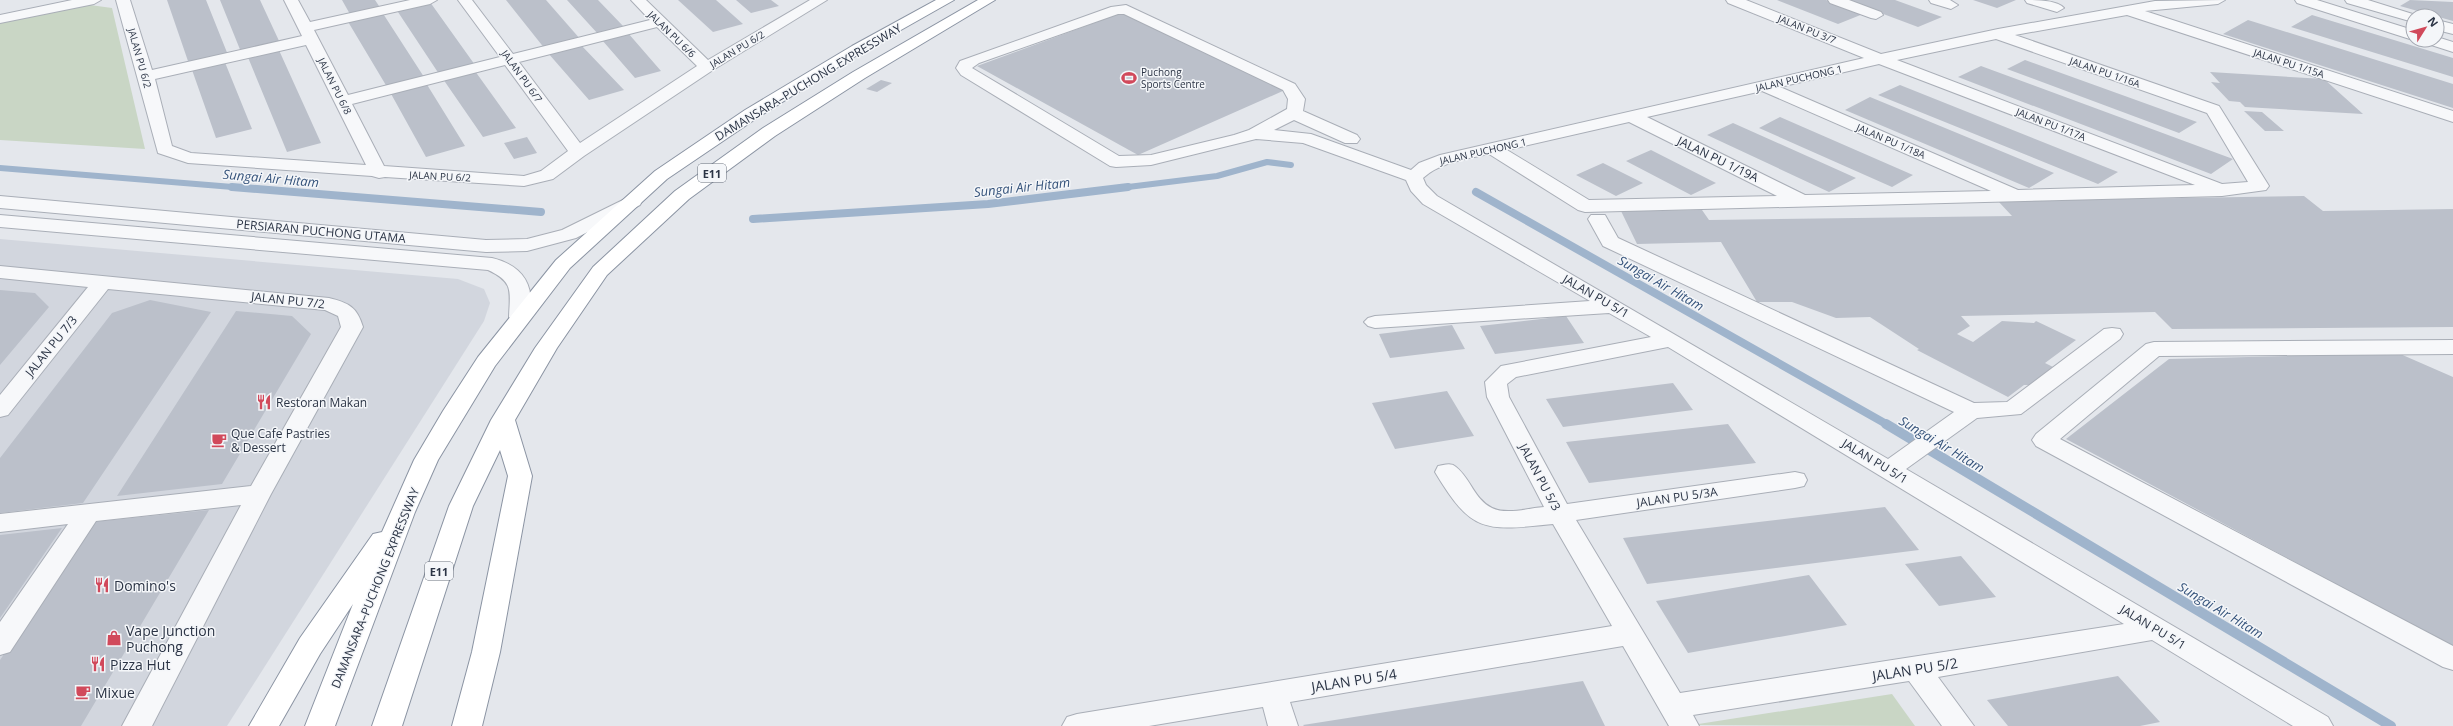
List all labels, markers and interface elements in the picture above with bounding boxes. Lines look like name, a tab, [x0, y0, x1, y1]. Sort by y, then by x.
street label: JALAN PU 6/6	[644, 7, 699, 61]
north arrow	[2405, 8, 2445, 48]
street label: JALAN PU 3/7	[1775, 11, 1838, 47]
text: N	[2425, 14, 2442, 30]
street label: DAMANSARA–PUCHONG EXPRESSWAY	[712, 19, 905, 145]
street label: JALAN PU 6/2	[124, 25, 155, 90]
street label: JALAN PU 6/2	[706, 27, 767, 71]
street label: JALAN PU 1/15A	[2251, 45, 2327, 81]
street label: JALAN PU 6/7	[498, 46, 546, 105]
street label: JALAN PU 1/16A	[2067, 53, 2143, 91]
street label: JALAN PU 6/8	[314, 54, 355, 117]
street label: JALAN PUCHONG 1	[1753, 61, 1844, 95]
place label: Puchong Sports Centre	[1141, 65, 1205, 91]
sports icon: Puchong Sports Centre	[1120, 69, 1138, 87]
street label: JALAN PU 1/17A	[2013, 104, 2089, 144]
street label: JALAN PU 1/18A	[1853, 120, 1928, 162]
street label: JALAN PU 1/19A	[1674, 132, 1762, 186]
street label: JALAN PUCHONG 1	[1437, 134, 1528, 168]
road number: E11	[698, 164, 726, 182]
water label: Sungai Air Hitam	[222, 165, 320, 191]
street label: JALAN PU 6/2	[408, 167, 471, 185]
water label: Sungai Air Hitam	[973, 173, 1071, 201]
street label: PERSIARAN PUCHONG UTAMA	[236, 215, 407, 247]
water label: Sungai Air Hitam	[1615, 251, 1707, 315]
street label: JALAN PU 5/1	[1559, 270, 1632, 322]
street label: JALAN PU 7/2	[249, 288, 326, 312]
street label: JALAN PU 7/3	[20, 312, 81, 381]
restaurant icon: Restoran Makan	[255, 393, 273, 411]
place label: Restoran Makan	[276, 394, 367, 411]
water label: Sungai Air Hitam	[1896, 411, 1988, 477]
place label: Que Cafe Pastries & Dessert	[231, 425, 330, 456]
cafe icon: Que Cafe Pastries & Dessert	[210, 431, 228, 449]
street label: JALAN PU 5/1	[1838, 434, 1911, 487]
street label: JALAN PU 5/3	[1515, 439, 1565, 514]
street label: JALAN PU 5/3A	[1634, 483, 1719, 511]
street label: DAMANSARA–PUCHONG EXPRESSWAY	[327, 485, 423, 691]
road number: E11	[425, 562, 453, 580]
restaurant icon: Domino's	[93, 576, 111, 594]
place label: Domino's	[114, 576, 176, 595]
water label: Sungai Air Hitam	[2175, 577, 2267, 643]
street label: JALAN PU 5/1	[2116, 600, 2189, 653]
place label: Vape Junction Puchong	[126, 621, 215, 656]
shop icon: Vape Junction Puchong	[105, 629, 123, 647]
street label: JALAN PU 5/2	[1869, 653, 1959, 685]
restaurant icon: Pizza Hut	[89, 655, 107, 673]
place label: Pizza Hut	[110, 655, 170, 674]
street label: JALAN PU 5/4	[1308, 664, 1398, 696]
cafe icon: Mixue	[74, 683, 92, 701]
place label: Mixue	[95, 683, 135, 702]

